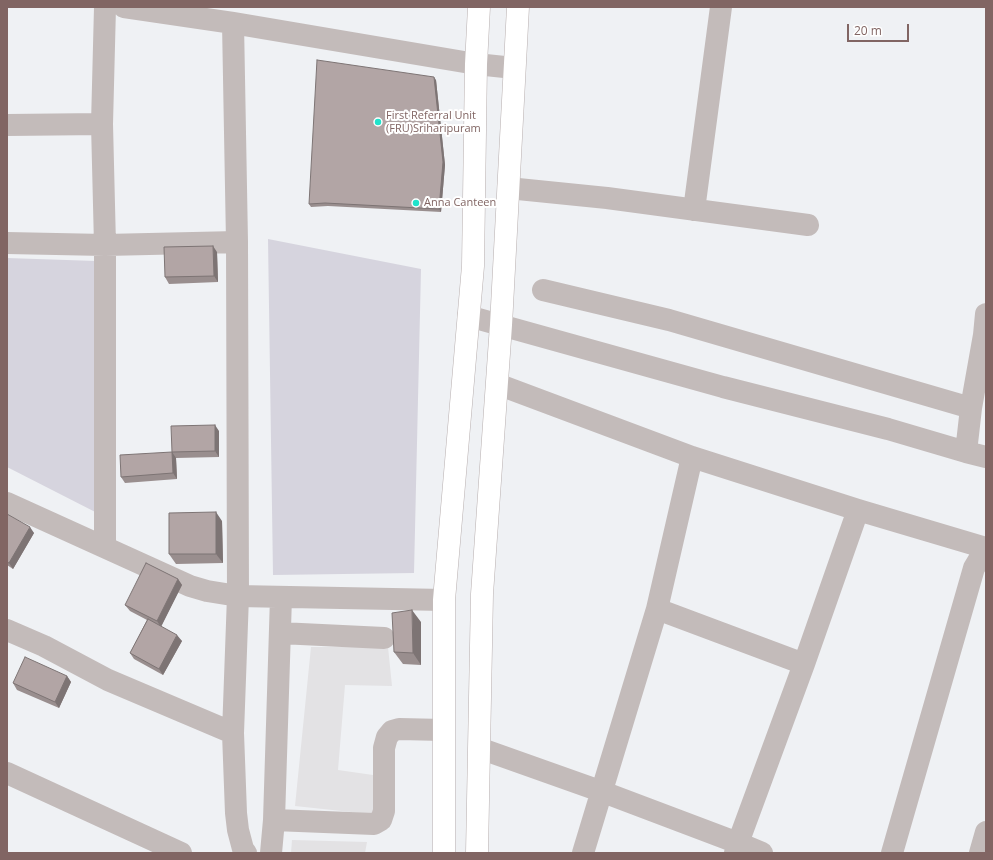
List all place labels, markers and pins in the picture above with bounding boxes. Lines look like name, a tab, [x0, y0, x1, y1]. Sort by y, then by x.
place label: First Referral Unit (FRU)Sriharipuram	[386, 109, 481, 135]
marker: First Referral Unit (FRU)Sriharipuram	[373, 117, 383, 127]
place label: Anna Canteen	[424, 196, 496, 210]
marker: Anna Canteen	[411, 198, 421, 208]

